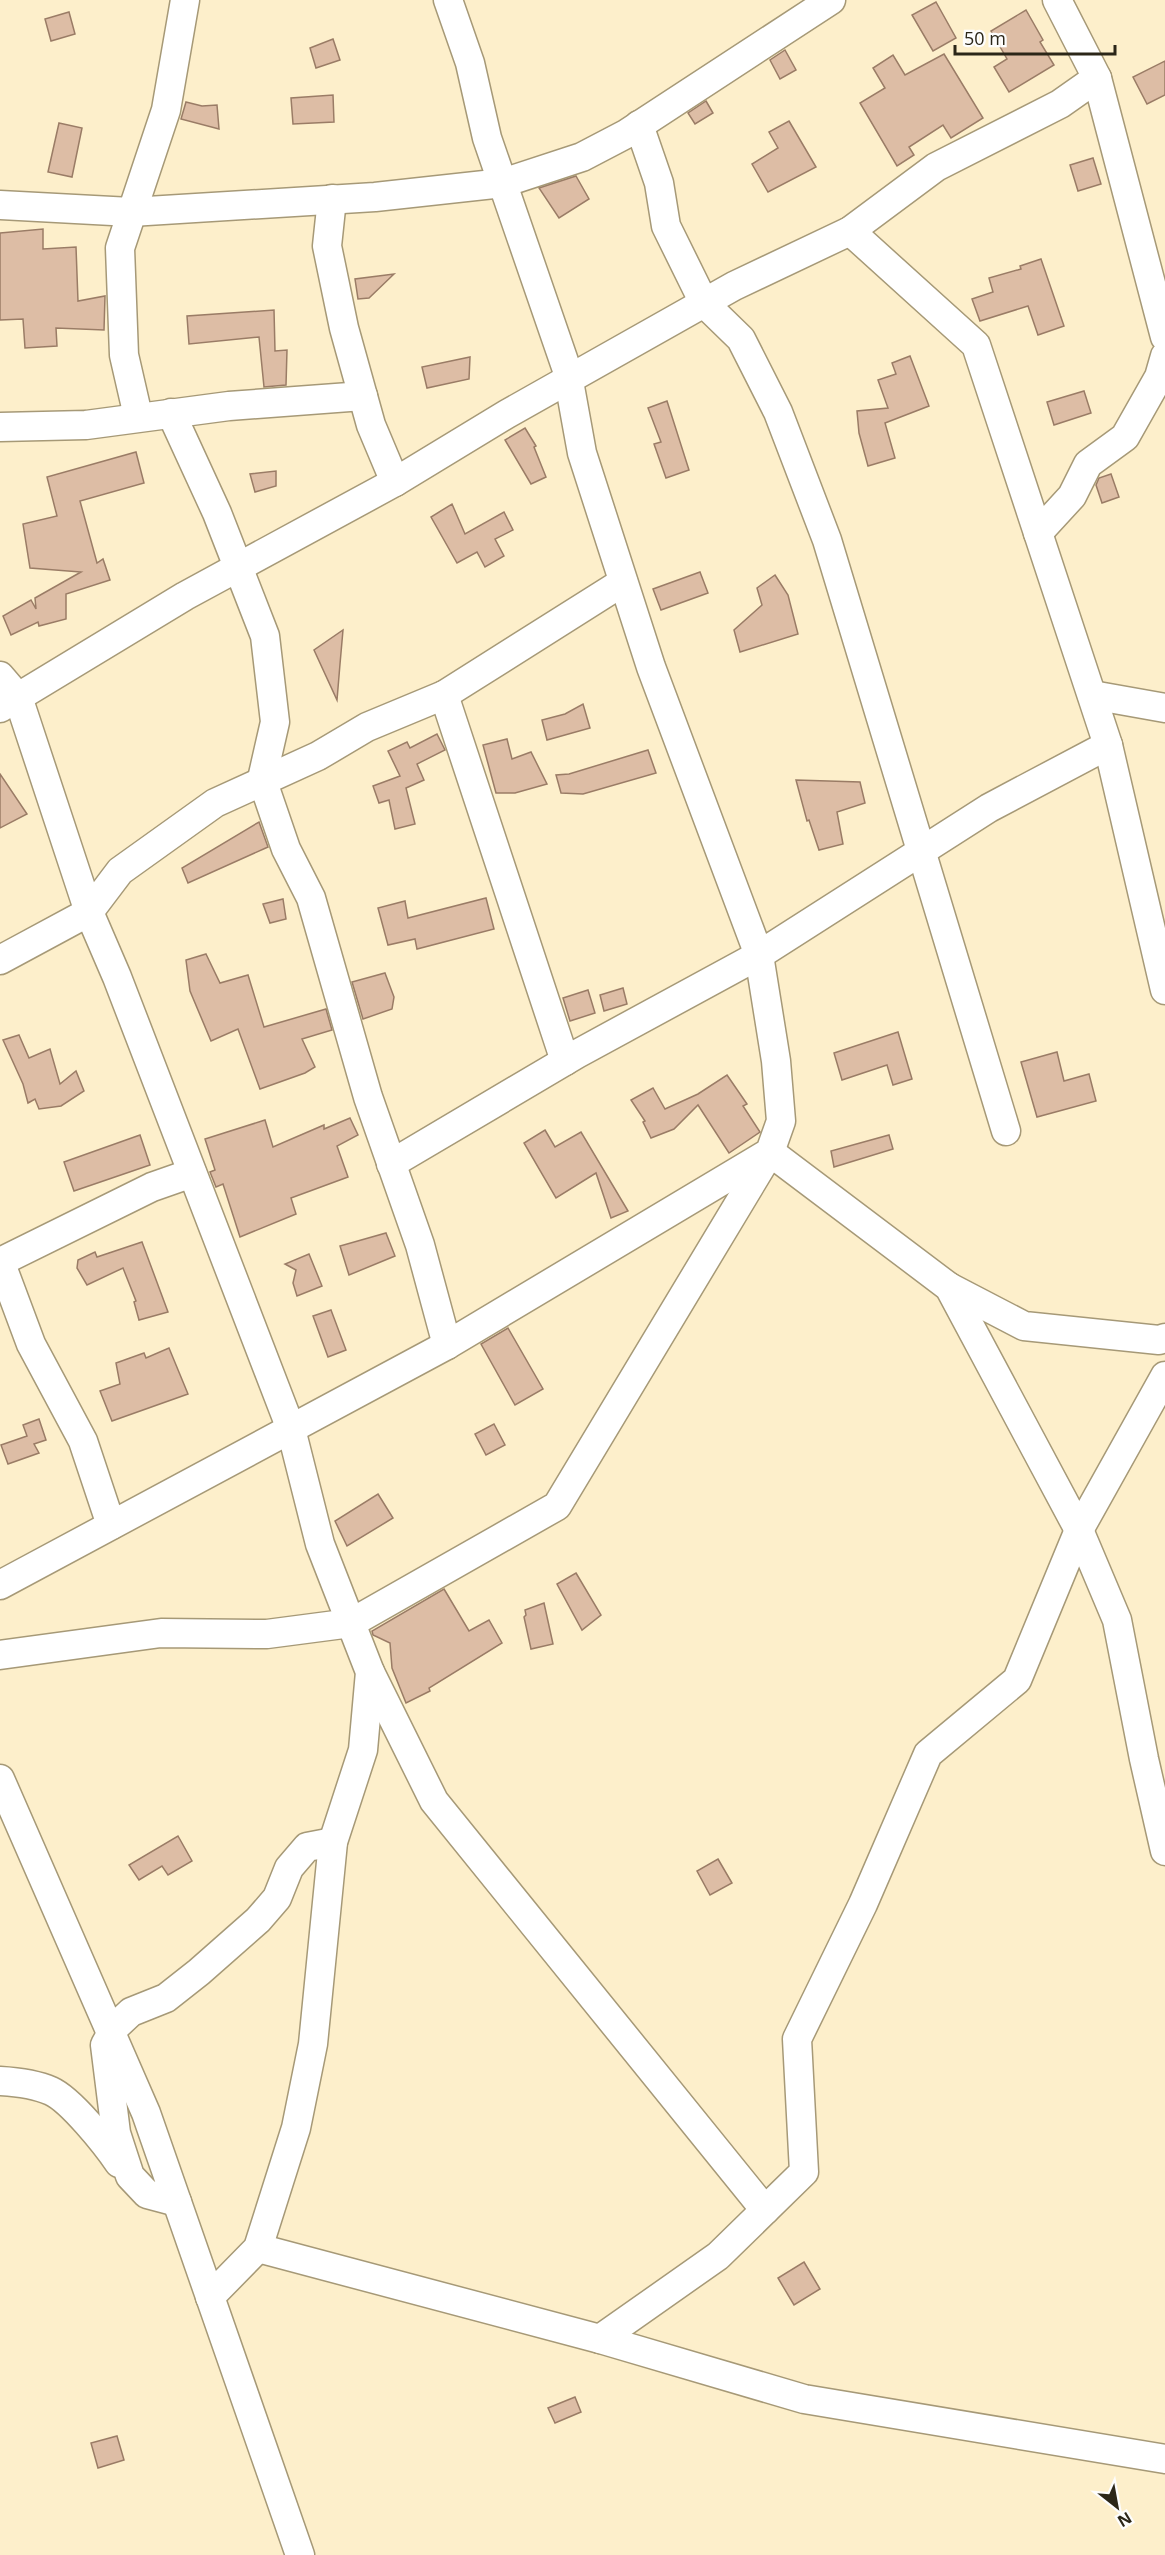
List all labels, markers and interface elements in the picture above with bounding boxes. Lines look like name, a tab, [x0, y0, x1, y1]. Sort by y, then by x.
scale bar	[955, 18, 1116, 56]
text: 50 m	[964, 26, 1006, 50]
north arrow	[1087, 2477, 1147, 2537]
text: N	[1113, 2507, 1136, 2533]

